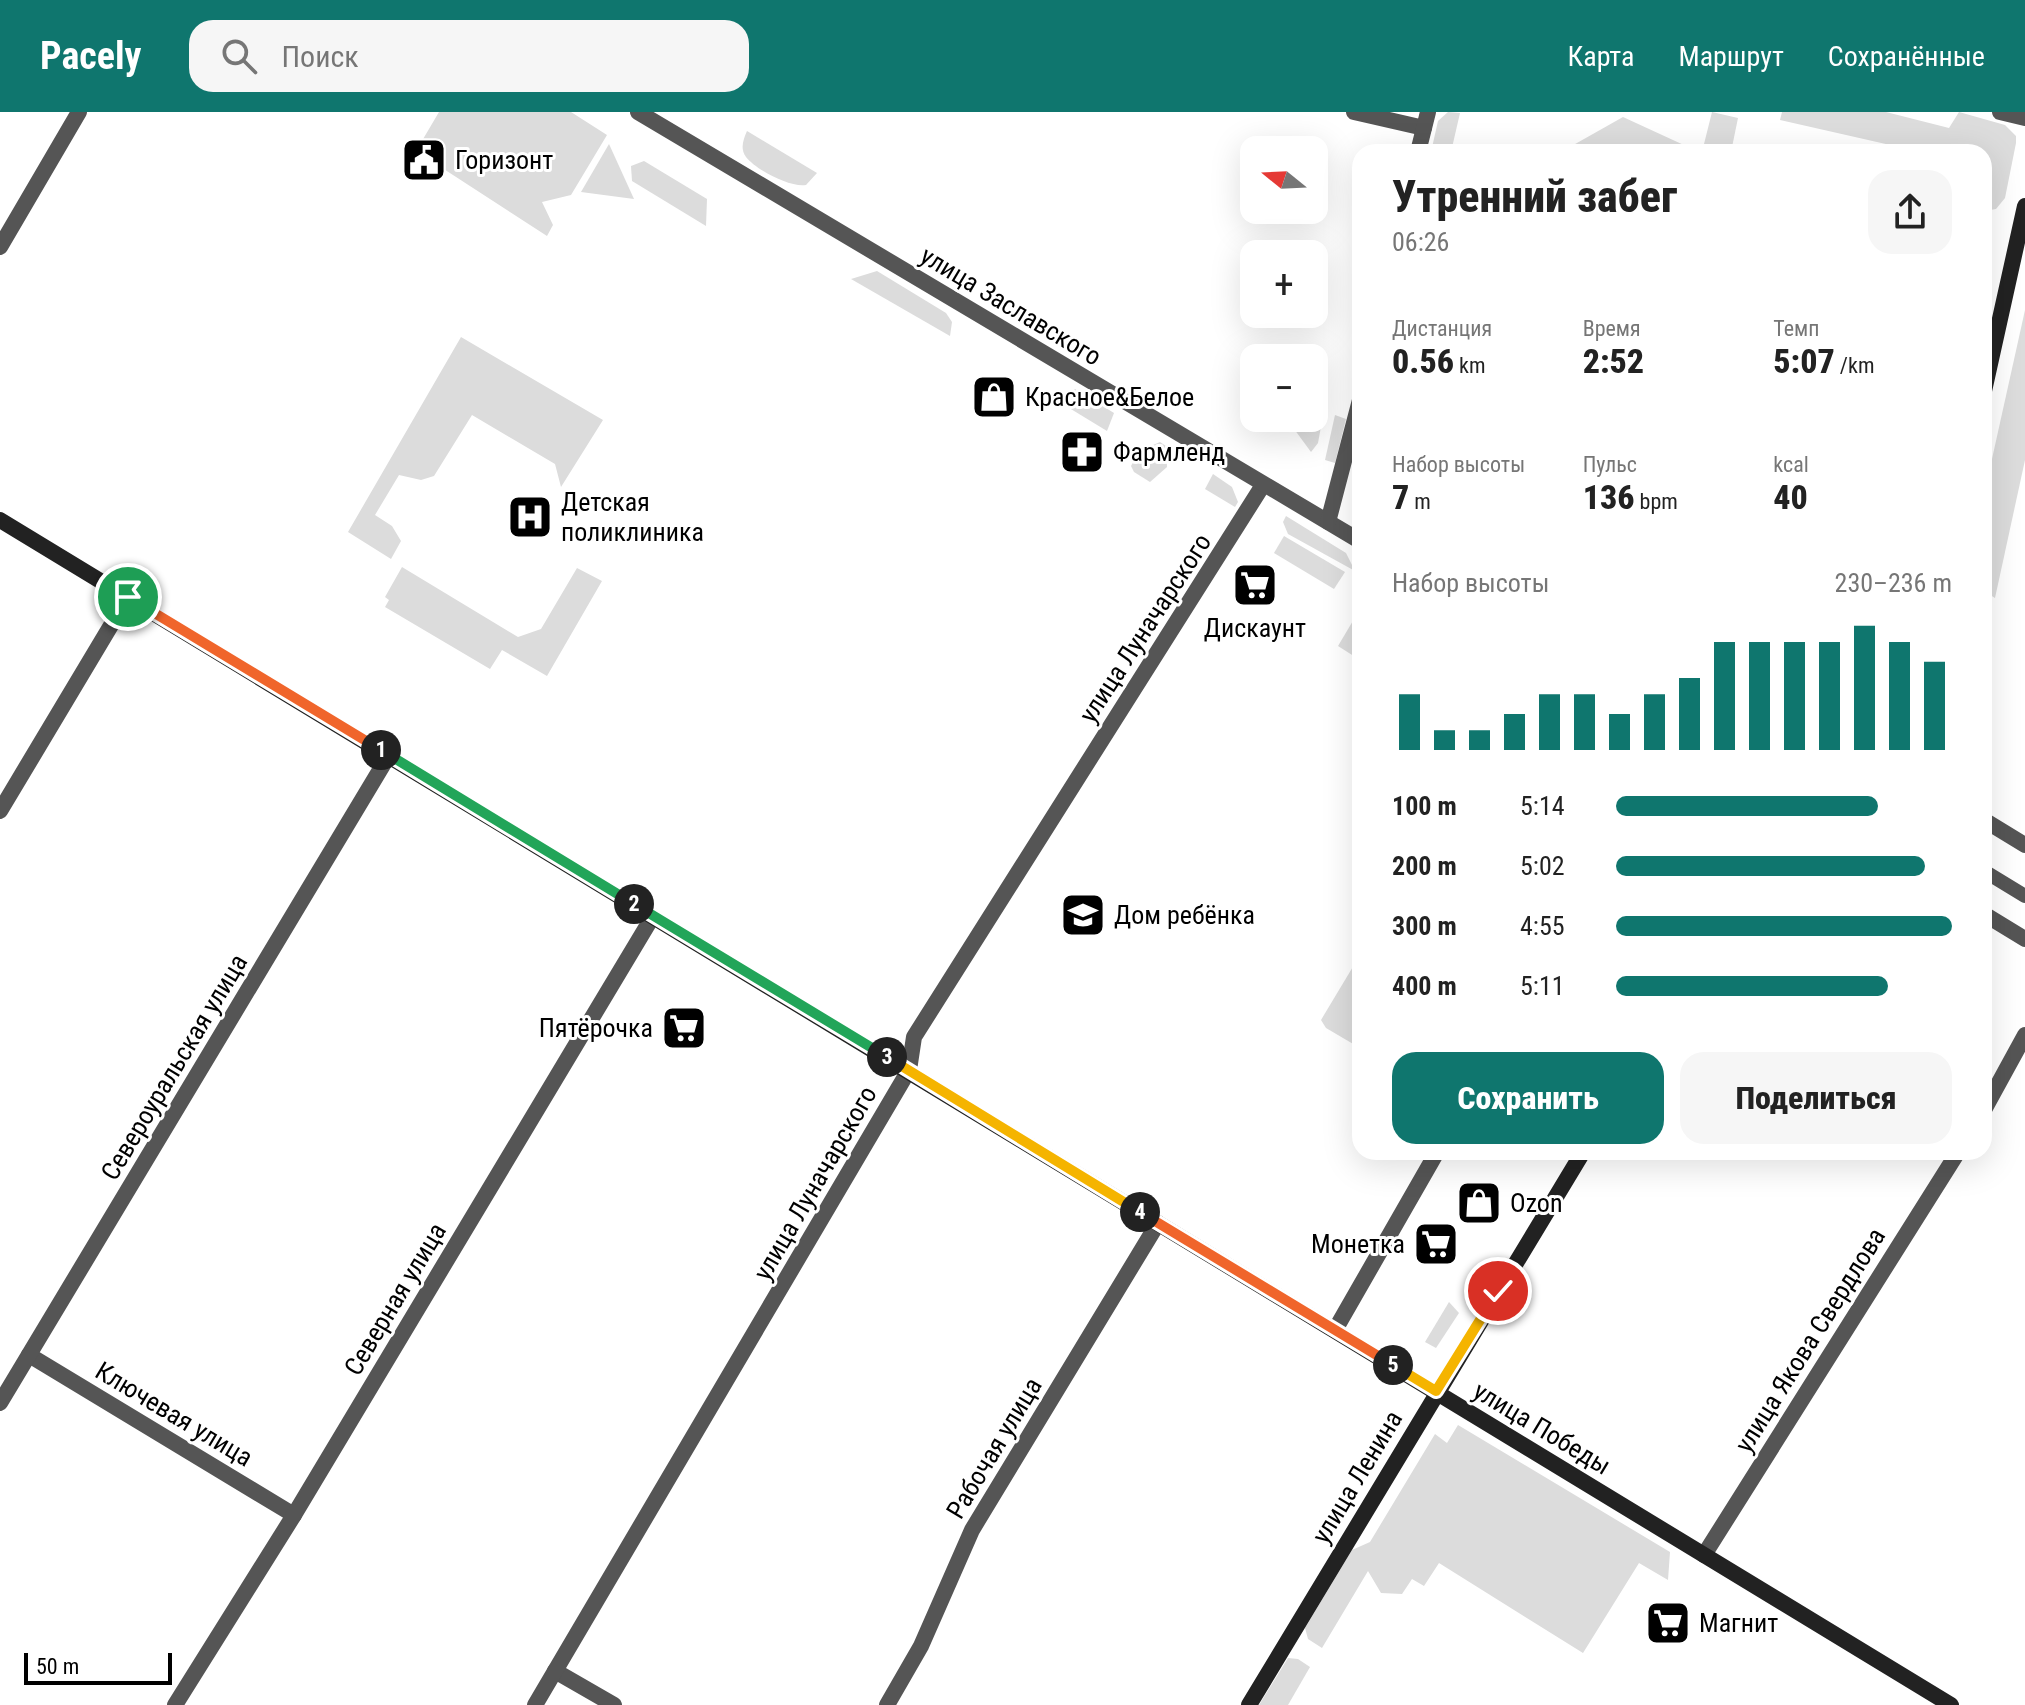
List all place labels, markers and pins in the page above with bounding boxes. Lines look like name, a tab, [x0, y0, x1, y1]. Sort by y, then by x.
public building icon: Горизонт	[400, 136, 448, 184]
place label: Горизонт	[455, 145, 553, 175]
shop icon: Красное&Белое	[970, 373, 1018, 421]
place label: Красное&Белое	[1025, 382, 1194, 412]
pharmacy icon: Фармленд	[1058, 428, 1106, 476]
place label: Фармленд	[1113, 437, 1225, 467]
place label: Детская поликлиника	[561, 487, 704, 547]
hospital icon: Детская поликлиника	[506, 493, 554, 541]
supermarket icon: Дискаунт	[1231, 561, 1279, 609]
pin	[94, 563, 162, 631]
place label: Дискаунт	[1204, 613, 1306, 643]
pin: 1	[361, 730, 401, 770]
pin: 2	[614, 884, 654, 924]
school or university icon: Дом ребёнка	[1059, 891, 1107, 939]
place label: Дом ребёнка	[1114, 900, 1255, 930]
supermarket icon: Пятёрочка	[660, 1004, 708, 1052]
place label: Пятёрочка	[539, 1013, 653, 1043]
pin: 3	[867, 1037, 907, 1077]
shop icon: Ozon	[1455, 1179, 1503, 1227]
place label: Ozon	[1510, 1188, 1562, 1218]
pin: 4	[1120, 1192, 1160, 1232]
supermarket icon: Монетка	[1412, 1220, 1460, 1268]
place label: Монетка	[1311, 1229, 1405, 1259]
pin	[1464, 1257, 1532, 1325]
pin: 5	[1373, 1345, 1413, 1385]
supermarket icon: Магнит	[1644, 1599, 1692, 1647]
place label: Магнит	[1699, 1608, 1778, 1638]

